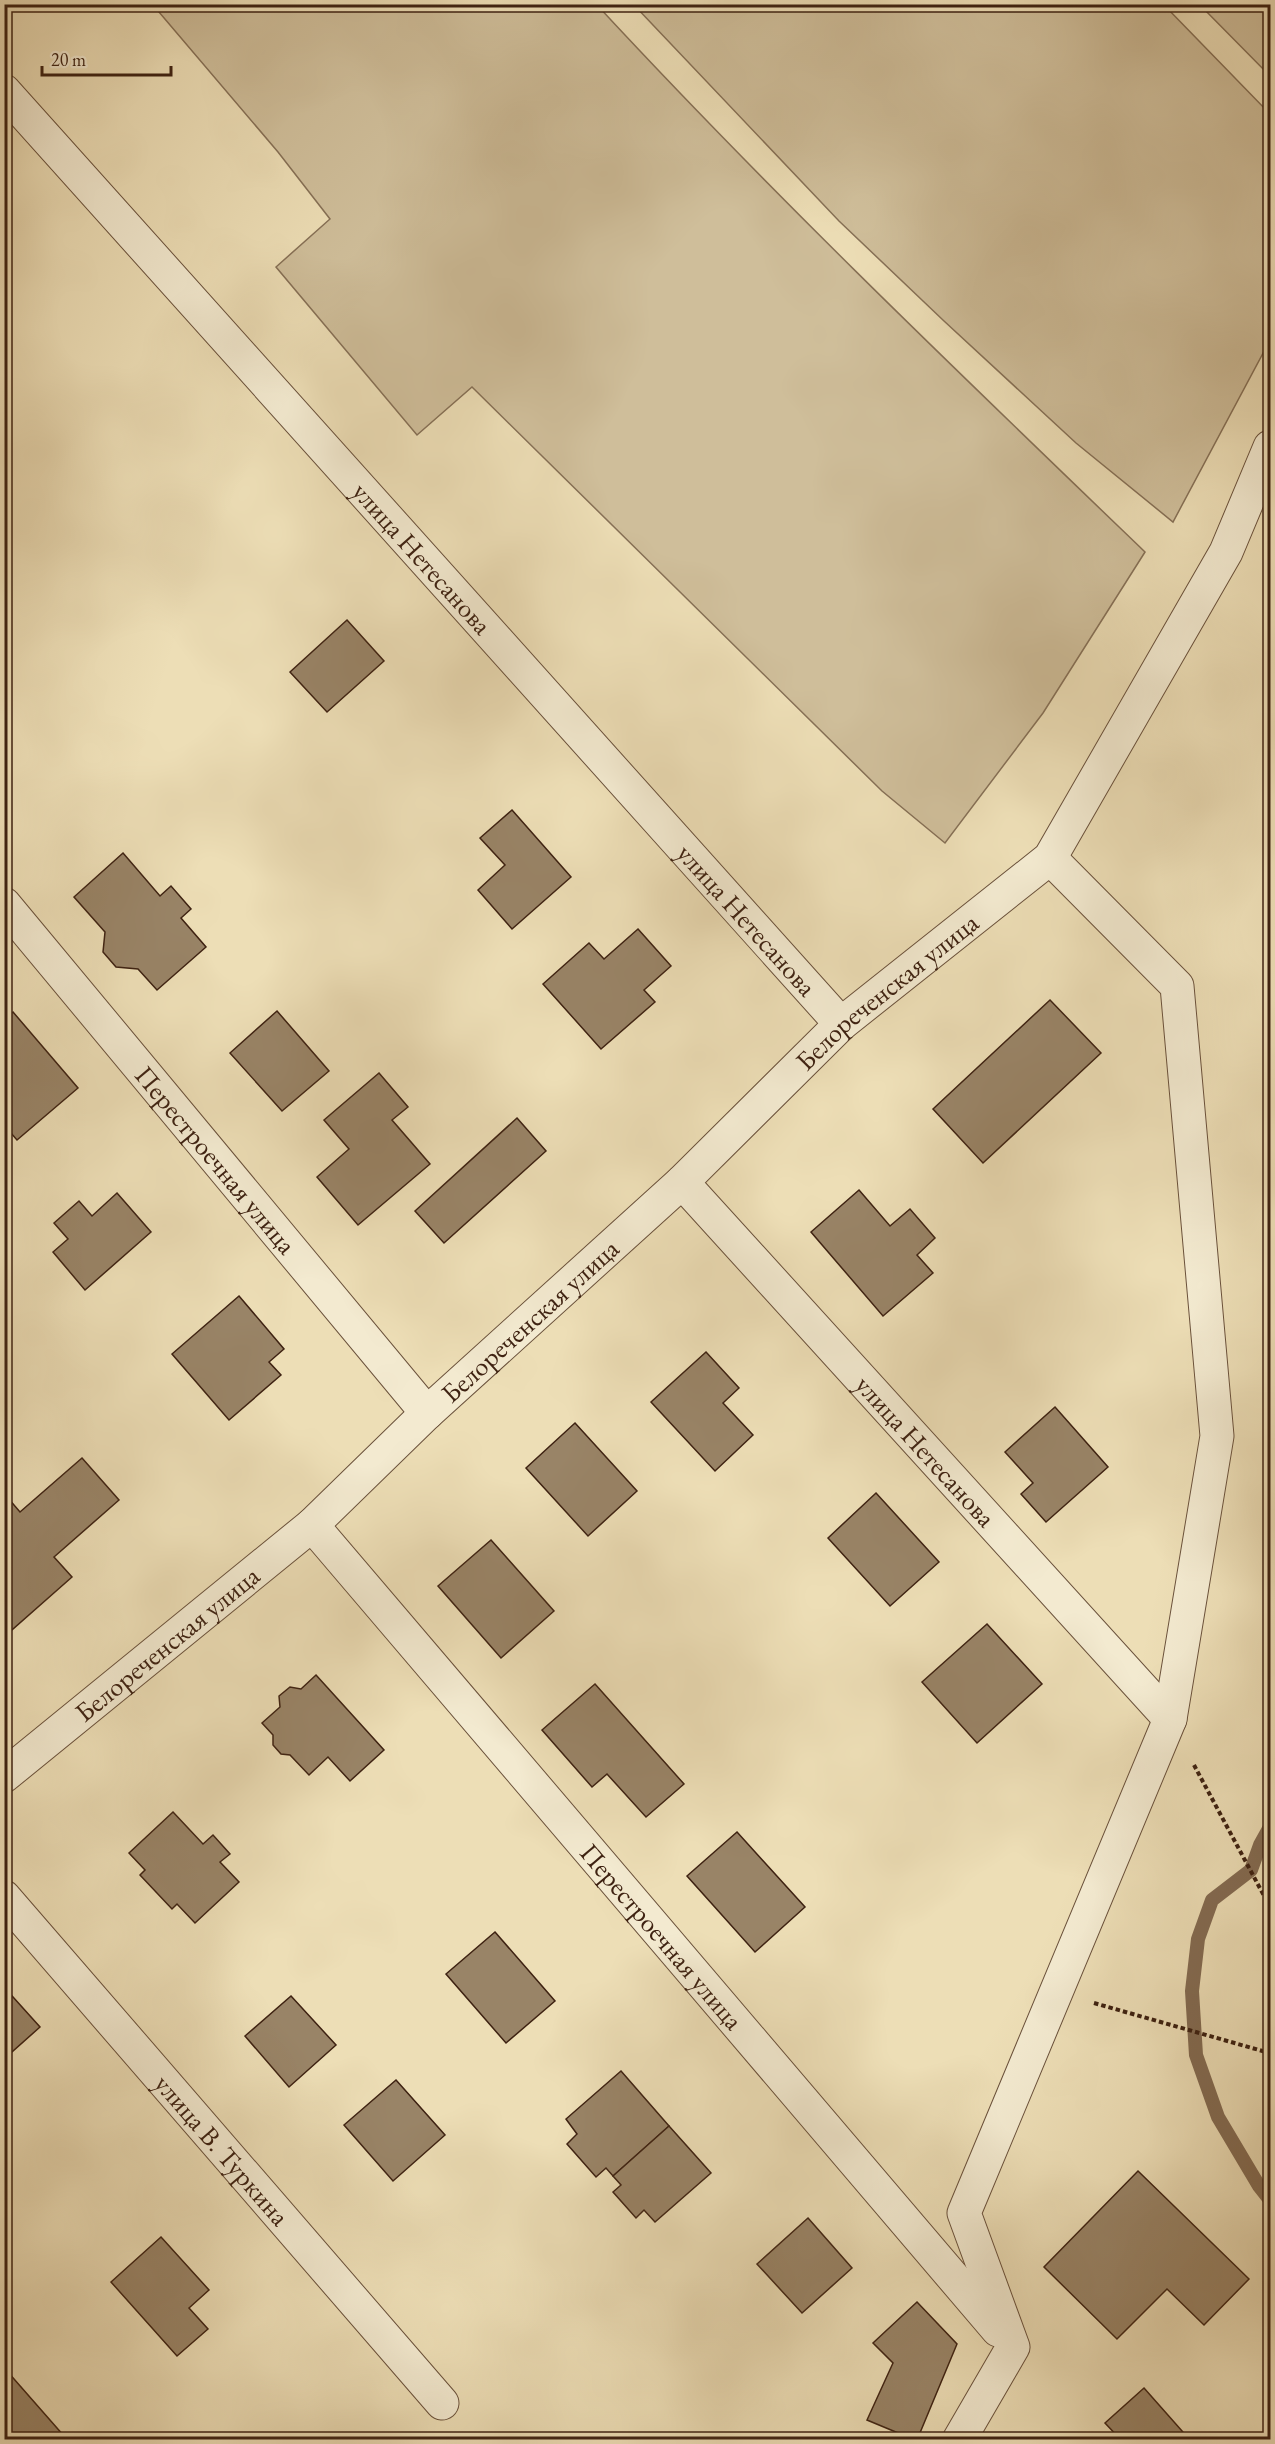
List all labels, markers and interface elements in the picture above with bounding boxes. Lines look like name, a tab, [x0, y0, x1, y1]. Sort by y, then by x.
scale bar	[42, 39, 171, 77]
text: 20 m	[51, 48, 86, 71]
street label: улица Нетесанова	[345, 474, 500, 642]
street label: улица Нетесанова	[670, 836, 825, 1003]
street label: Белореченская улица	[787, 904, 985, 1078]
street label: Перестроечная улица	[128, 1058, 305, 1261]
street label: Белореченская улица	[433, 1230, 626, 1410]
street label: улица Нетесанова	[848, 1367, 1004, 1534]
street label: Белореченская улица	[67, 1557, 267, 1729]
street label: Перестроечная улица	[573, 1835, 752, 2037]
street label: улица В. Туркина	[147, 2067, 298, 2233]

